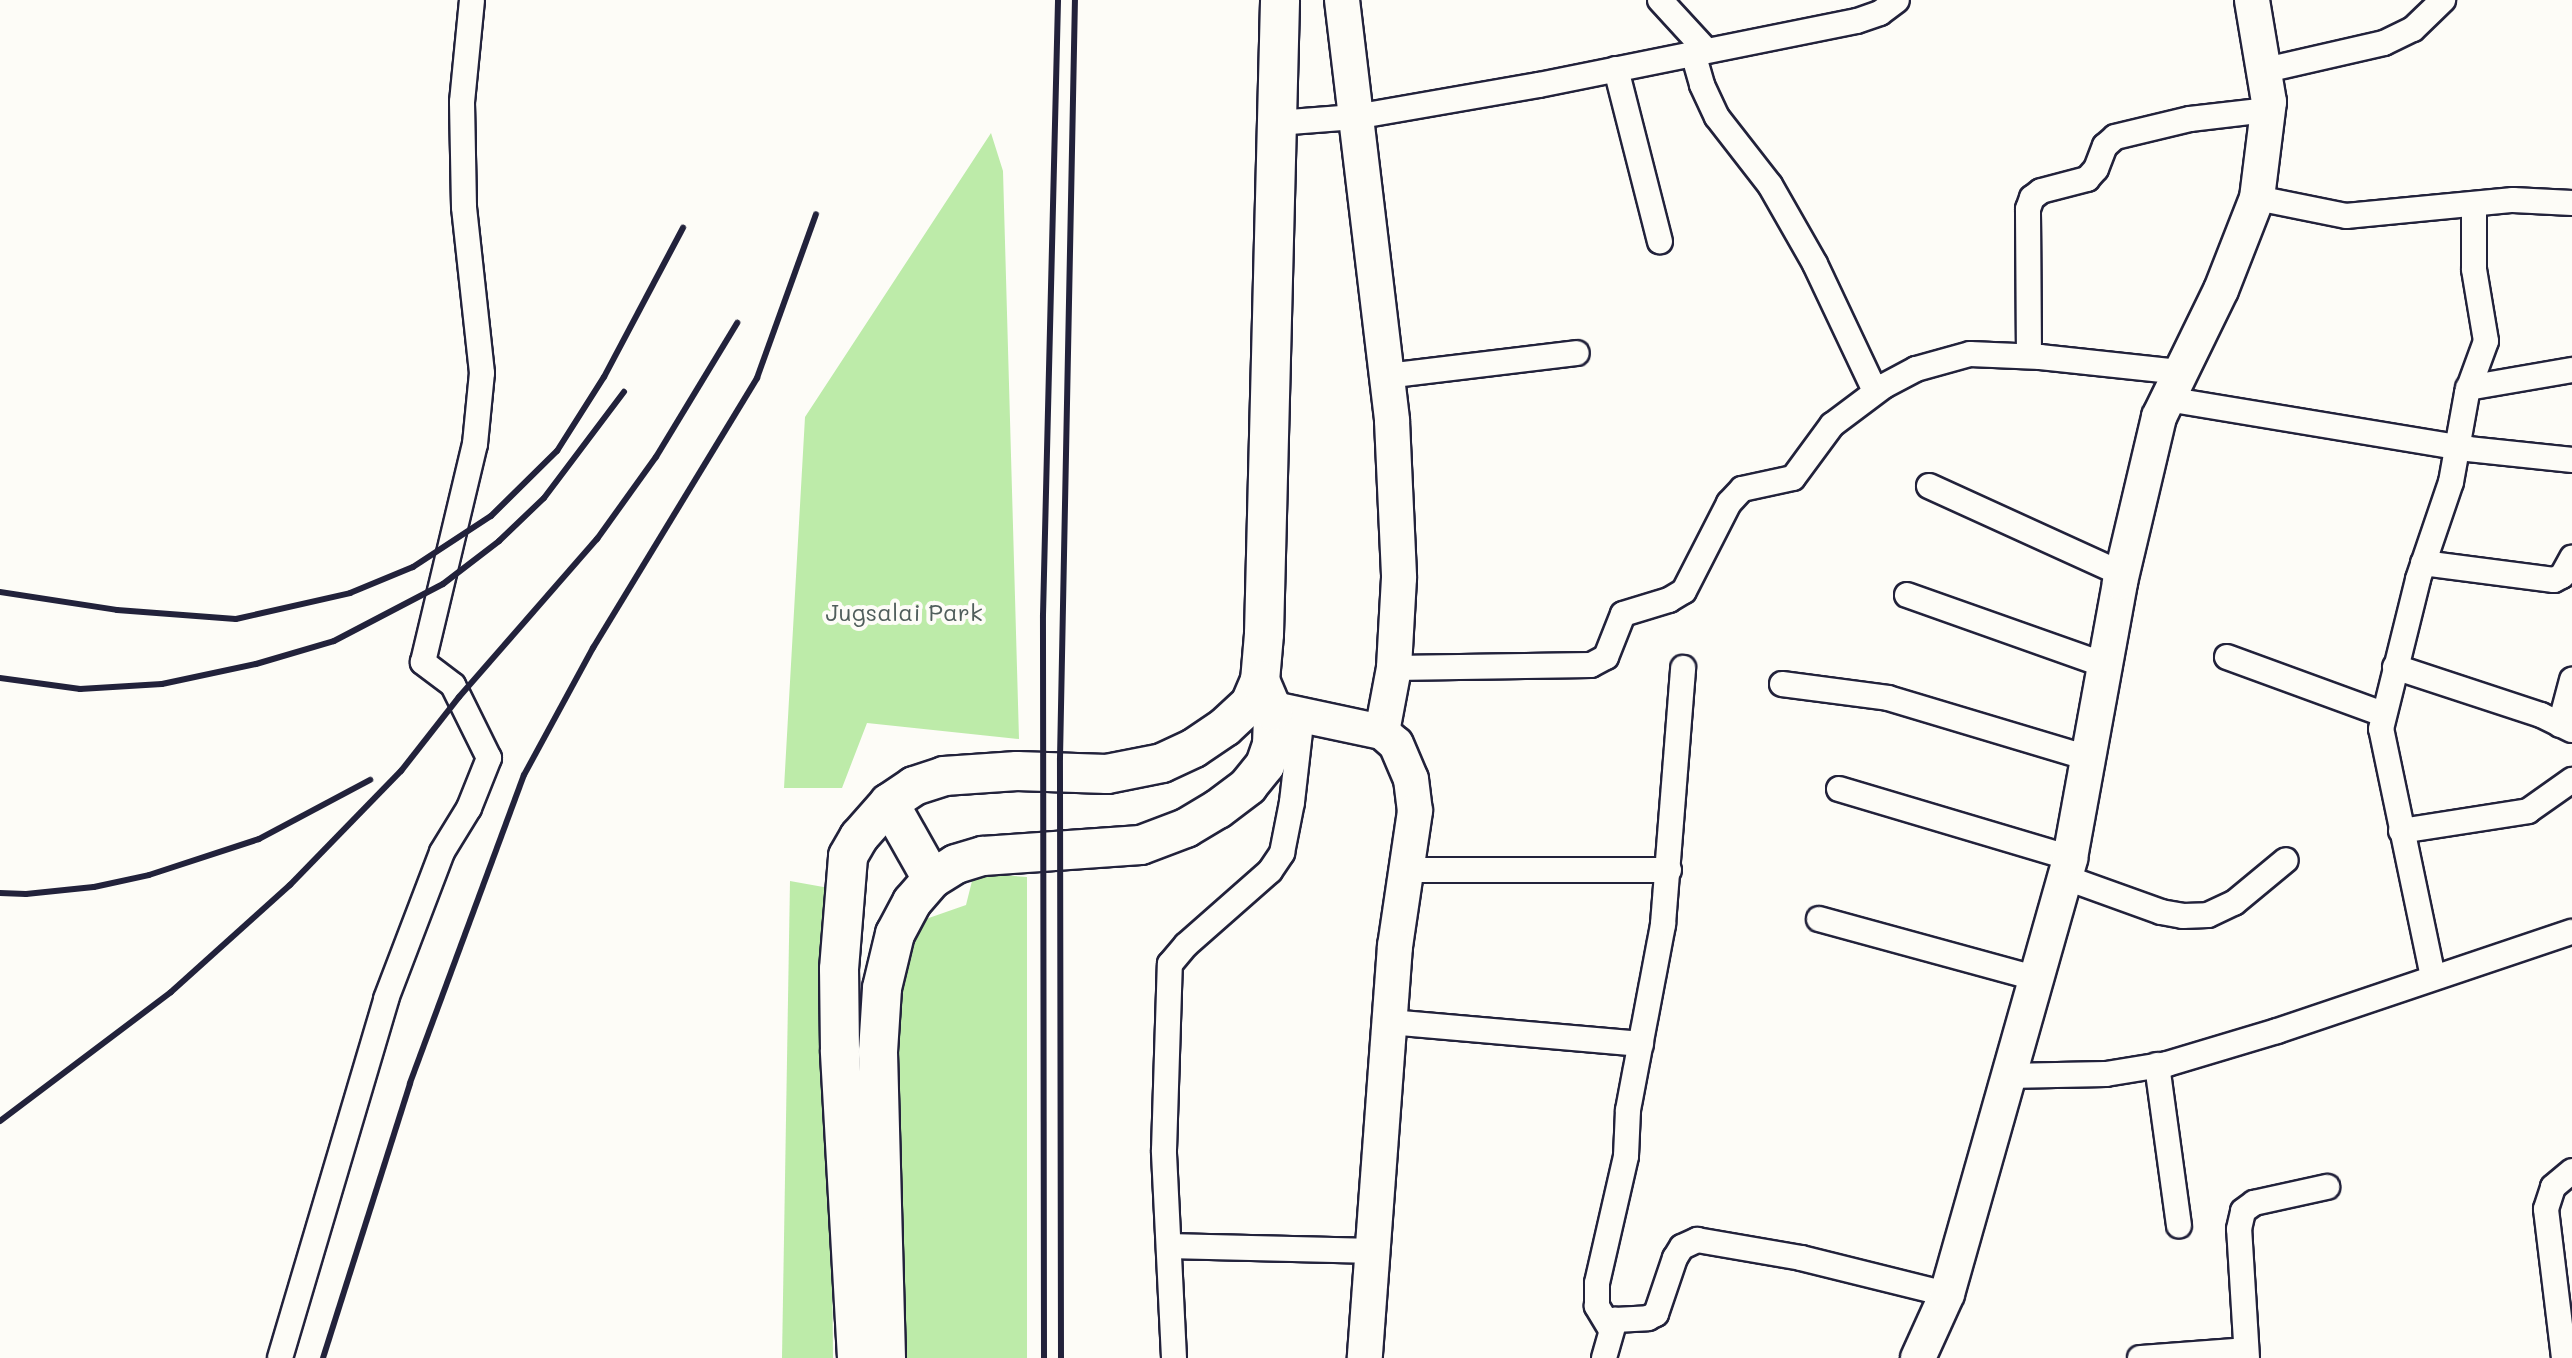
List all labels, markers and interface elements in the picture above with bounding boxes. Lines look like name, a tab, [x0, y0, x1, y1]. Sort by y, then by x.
park label: Jugsalai Park	[825, 598, 983, 626]

